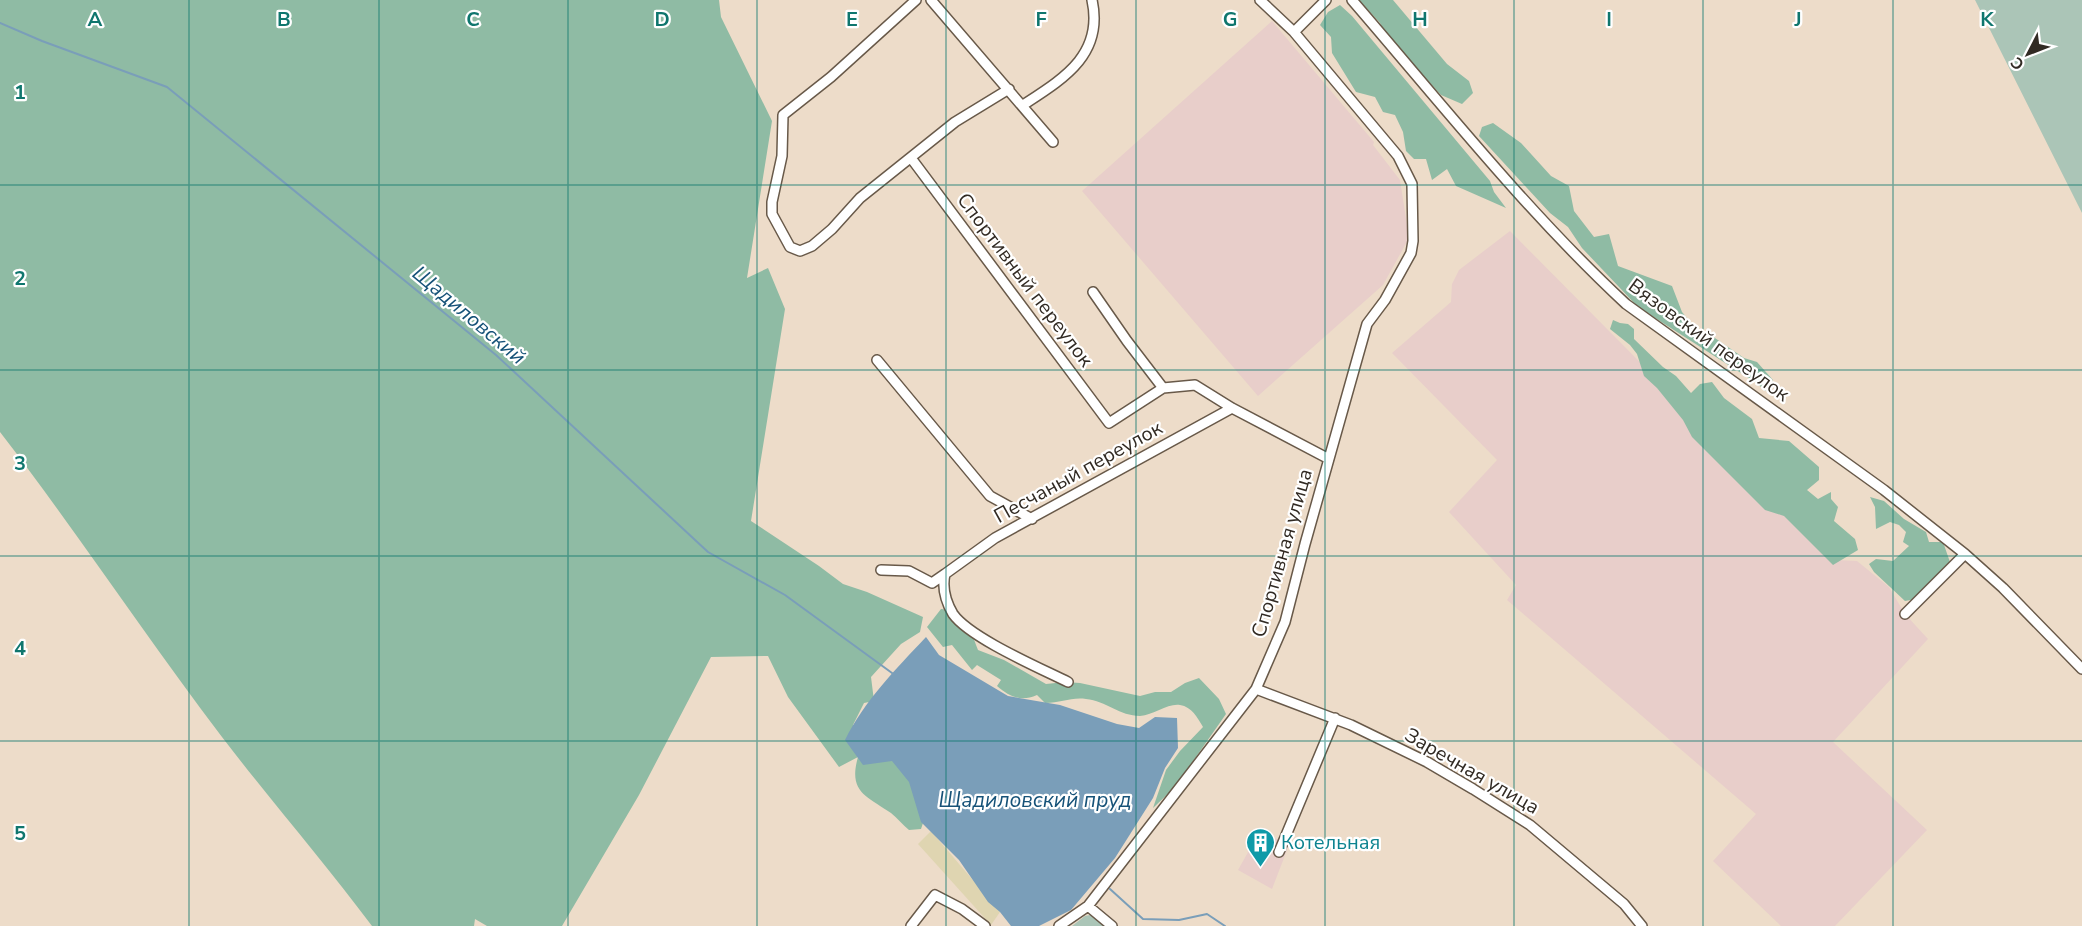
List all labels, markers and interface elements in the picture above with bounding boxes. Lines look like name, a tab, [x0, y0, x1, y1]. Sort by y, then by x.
text: A	[88, 6, 103, 33]
text: B	[277, 6, 291, 33]
text: C	[466, 6, 480, 33]
text: D	[654, 6, 670, 33]
text: E	[846, 6, 858, 33]
text: F	[1035, 6, 1047, 33]
text: G	[1223, 6, 1237, 33]
text: H	[1412, 6, 1428, 33]
text: I	[1606, 6, 1612, 33]
text: J	[1793, 6, 1802, 33]
text: K	[1980, 6, 1994, 33]
north arrow	[1998, 24, 2058, 84]
text: С	[2006, 52, 2029, 75]
text: 1	[14, 79, 26, 106]
street label: Спортивный переулок	[951, 188, 1100, 373]
water label: Щадиловский	[406, 259, 532, 371]
text: 2	[14, 265, 26, 292]
street label: Вязовский переулок	[1623, 272, 1795, 408]
street label: Песчаный переулок	[989, 414, 1167, 530]
text: 3	[14, 450, 26, 477]
street label: Спортивная улица	[1245, 466, 1319, 640]
text: 4	[14, 635, 26, 662]
street label: Заречная улица	[1400, 721, 1544, 821]
water label: Щадиловский пруд	[939, 786, 1131, 814]
text: 5	[14, 820, 26, 847]
building icon: Котельная	[1244, 826, 1276, 868]
place label: Котельная	[1281, 829, 1380, 856]

